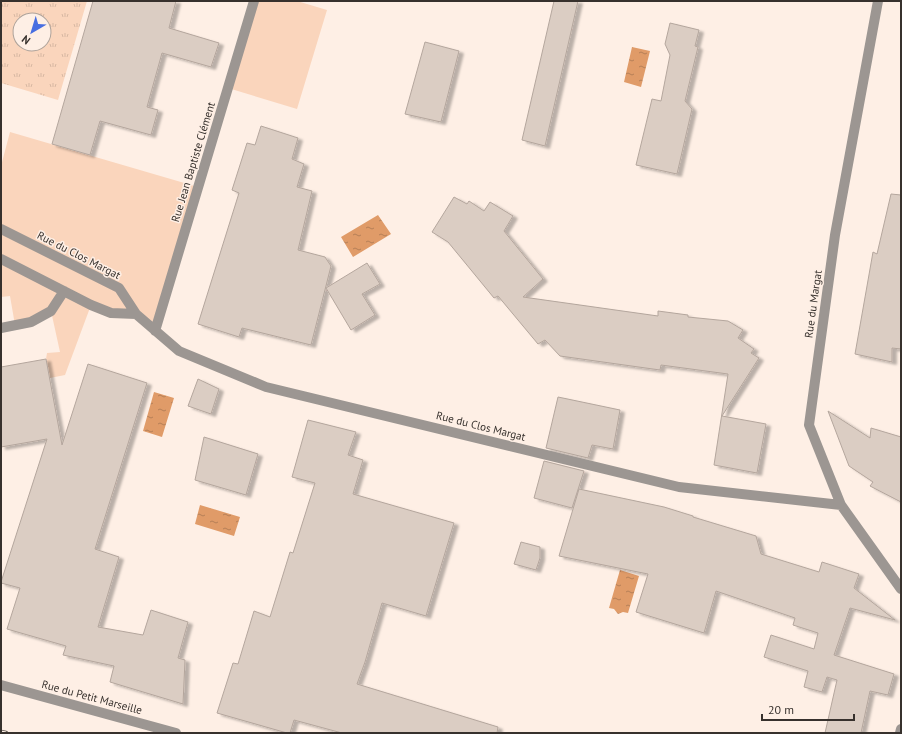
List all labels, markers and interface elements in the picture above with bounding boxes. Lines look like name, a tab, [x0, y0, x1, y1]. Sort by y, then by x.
north arrow	[12, 12, 52, 52]
text: N	[19, 32, 33, 48]
street label: Rue Jean Baptiste Clément	[168, 100, 218, 224]
street label: Rue du Clos Margat	[35, 228, 123, 282]
street label: Rue du Margat	[801, 269, 825, 339]
street label: Rue du Clos Margat	[435, 408, 527, 444]
street label: Rue du Petit Marseille	[40, 677, 144, 717]
scale bar	[762, 696, 854, 722]
text: 20 m	[768, 702, 794, 717]

